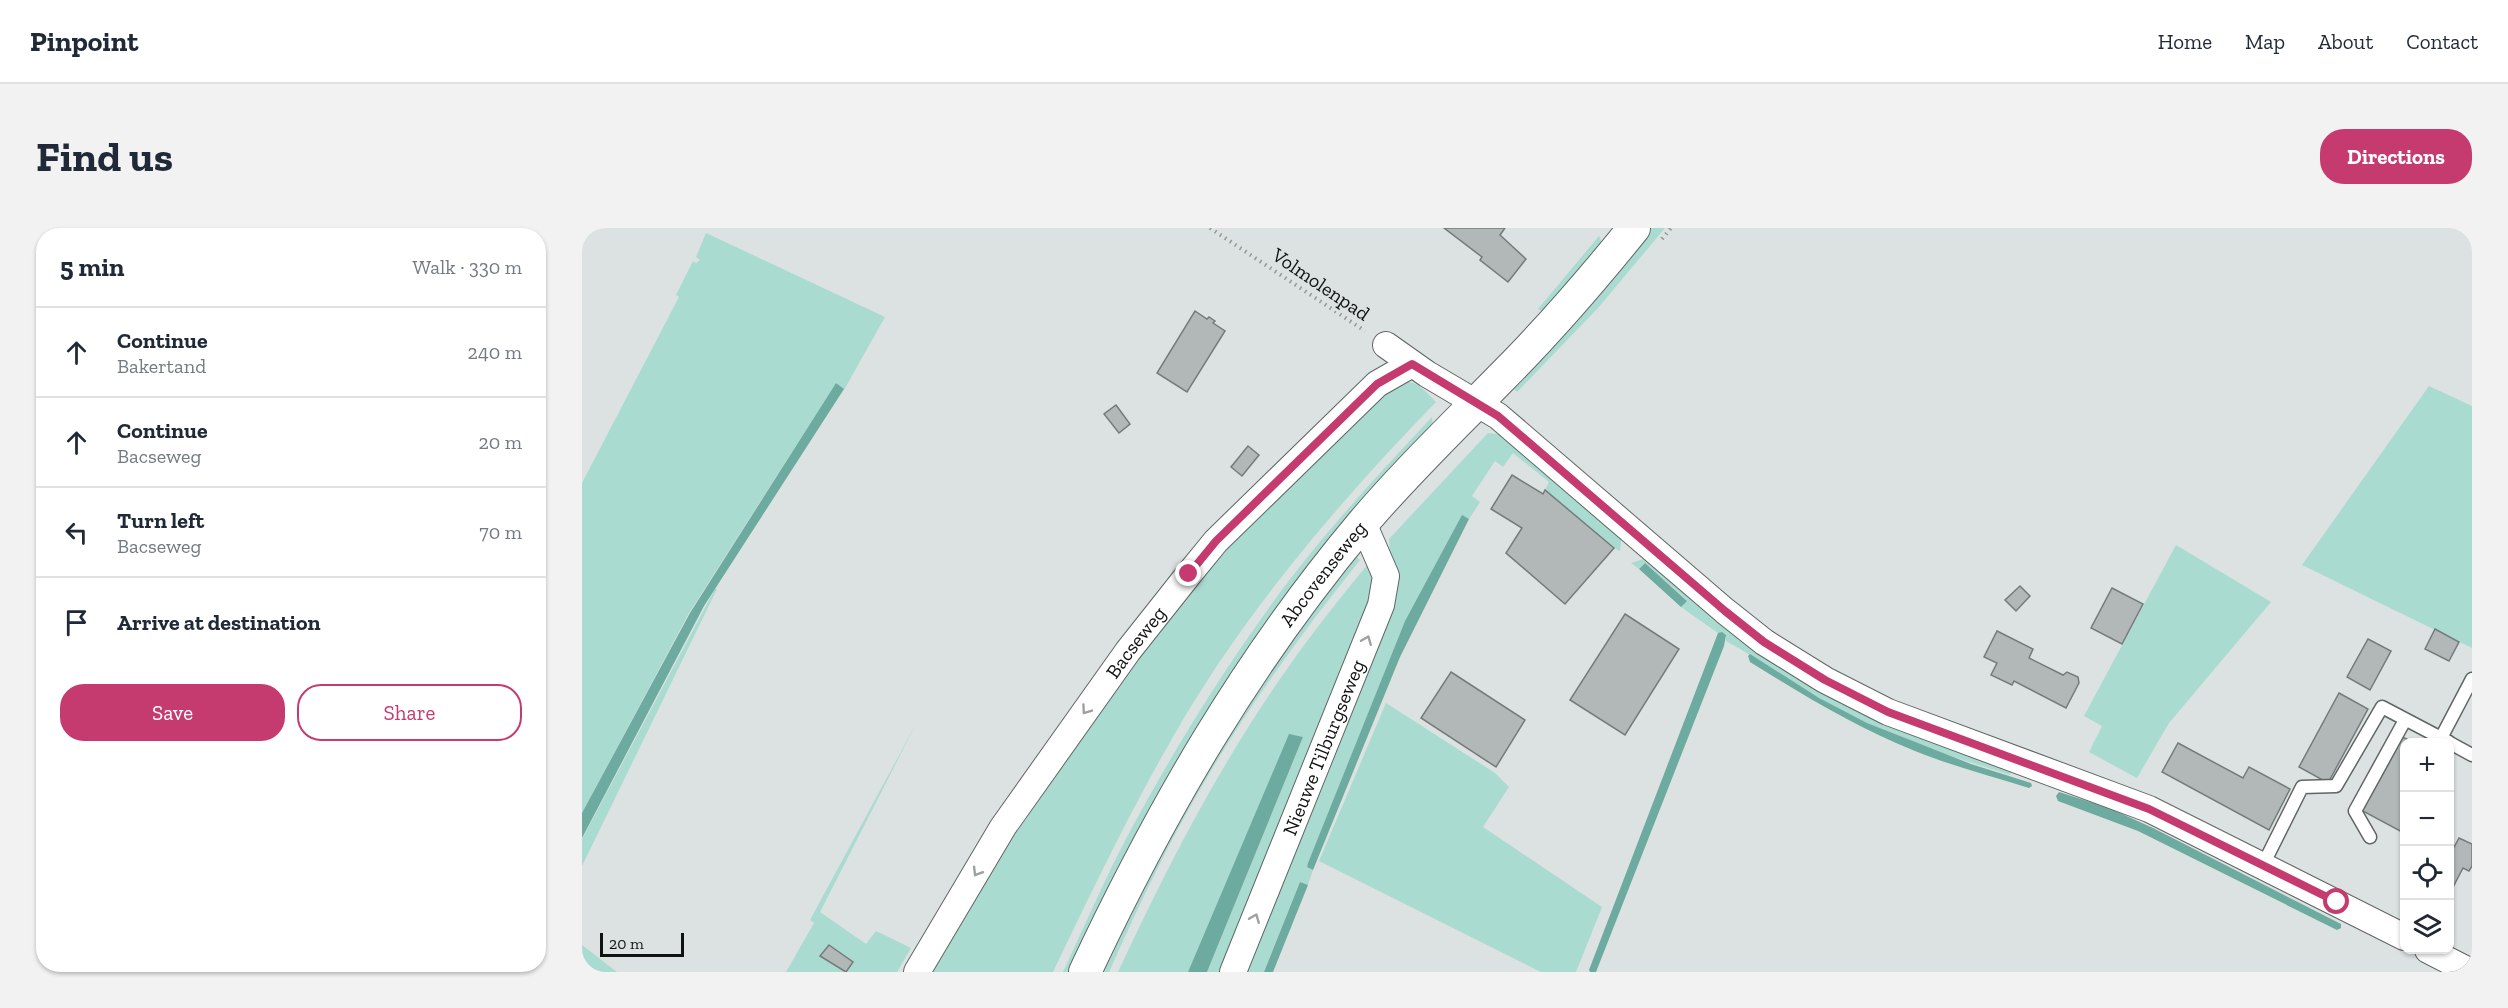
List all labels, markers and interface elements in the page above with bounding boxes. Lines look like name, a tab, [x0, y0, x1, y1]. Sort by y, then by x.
text: Pinpoint	[30, 25, 138, 58]
text: Home	[2158, 29, 2212, 54]
text: Map	[2245, 29, 2285, 54]
text: About	[2318, 29, 2373, 54]
text: Contact	[2406, 29, 2478, 54]
button: Directions	[2320, 129, 2472, 184]
text: Find us	[36, 131, 173, 182]
street label: Volmolenpad	[1267, 242, 1374, 325]
text: 5 min	[60, 251, 124, 283]
text: Walk · 330 m	[412, 255, 522, 279]
text: Continue	[117, 327, 208, 354]
icon: ahead	[60, 336, 93, 369]
text: 240 m	[468, 340, 522, 364]
text: Bakertand	[117, 354, 206, 378]
text: Continue	[117, 417, 208, 444]
icon: ahead	[60, 426, 93, 459]
text: 20 m	[478, 430, 522, 454]
text: Bacseweg	[117, 444, 201, 468]
text: Turn left	[117, 507, 204, 534]
icon: left	[60, 516, 93, 549]
street label: Abcovenseweg	[1275, 516, 1371, 631]
text: 70 m	[479, 520, 522, 544]
text: Bacseweg	[117, 534, 201, 558]
route end	[1175, 560, 1201, 586]
street label: Bacseweg	[1100, 601, 1171, 683]
icon: arrive	[60, 606, 93, 639]
text: Arrive at destination	[117, 609, 320, 636]
one-way arrow	[1360, 635, 1372, 646]
street label: Nieuwe Tilburgseweg	[1277, 656, 1370, 839]
button: Save	[60, 684, 285, 741]
button: Share	[297, 684, 522, 741]
one-way arrow	[1082, 703, 1093, 714]
map controls	[2400, 738, 2454, 954]
button: +	[2400, 738, 2454, 792]
button: −	[2400, 792, 2454, 846]
button: locate	[2400, 846, 2454, 900]
one-way arrow	[972, 866, 984, 876]
route start	[2323, 888, 2349, 914]
button: layers	[2400, 900, 2454, 954]
one-way arrow	[1248, 913, 1260, 924]
scale bar	[600, 930, 684, 958]
text: 20 m	[609, 934, 644, 953]

